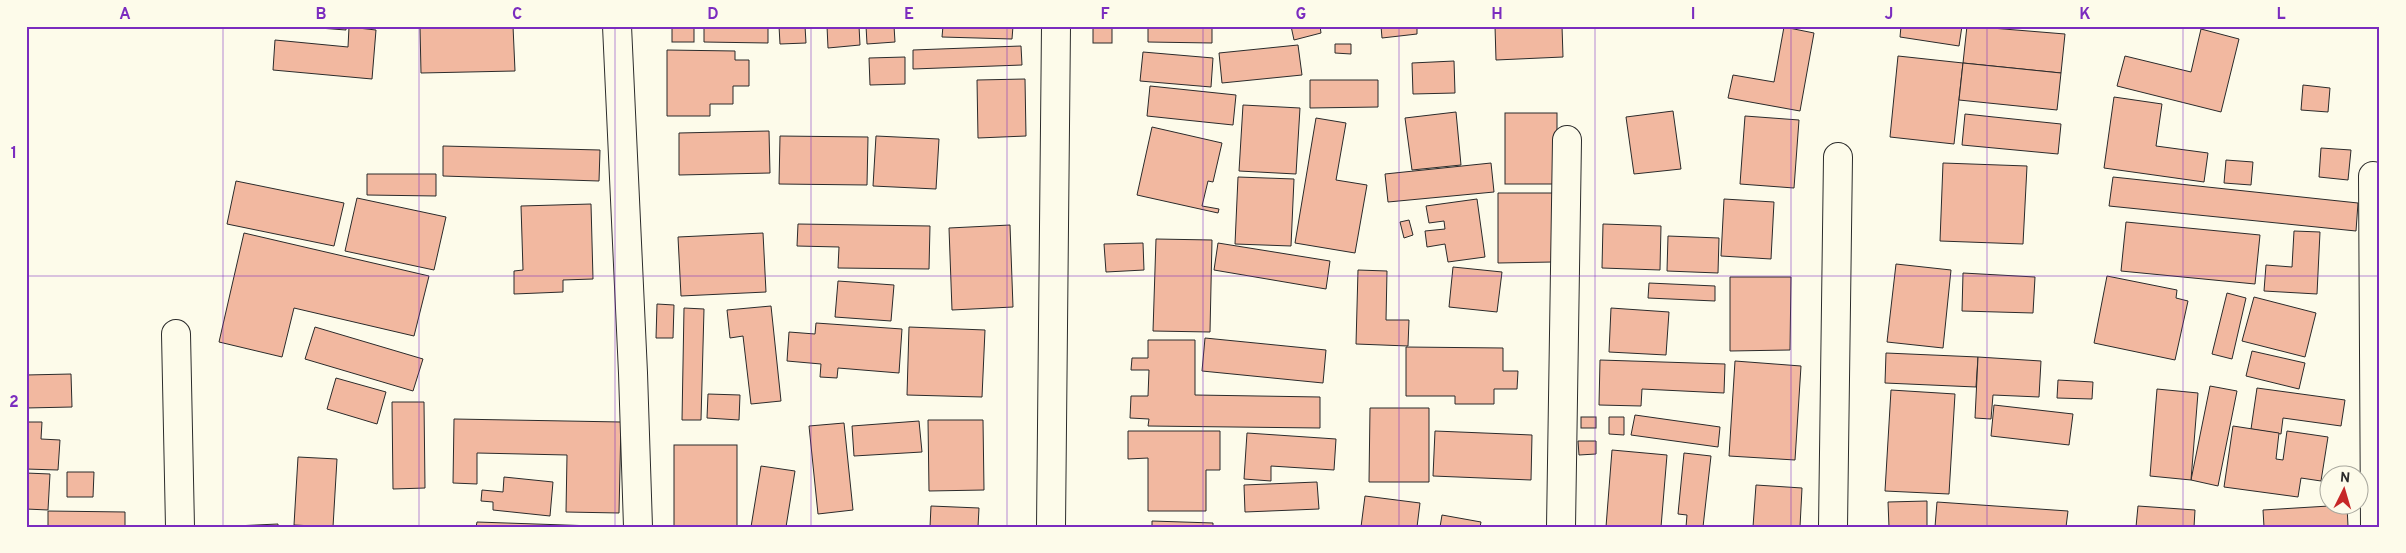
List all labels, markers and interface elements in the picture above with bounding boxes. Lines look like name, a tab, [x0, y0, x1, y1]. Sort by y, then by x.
text: A	[119, 5, 131, 25]
text: B	[315, 5, 327, 25]
text: C	[512, 5, 522, 25]
text: D	[707, 5, 719, 25]
text: E	[904, 5, 914, 25]
text: F	[1100, 5, 1110, 25]
text: G	[1296, 5, 1306, 25]
text: H	[1491, 5, 1503, 25]
text: I	[1691, 5, 1695, 25]
text: J	[1885, 5, 1893, 25]
text: K	[2079, 5, 2091, 25]
text: L	[2276, 5, 2286, 25]
text: 1	[11, 144, 17, 164]
text: 2	[9, 393, 19, 413]
north arrow	[2318, 466, 2368, 516]
text: N	[2339, 470, 2351, 487]

